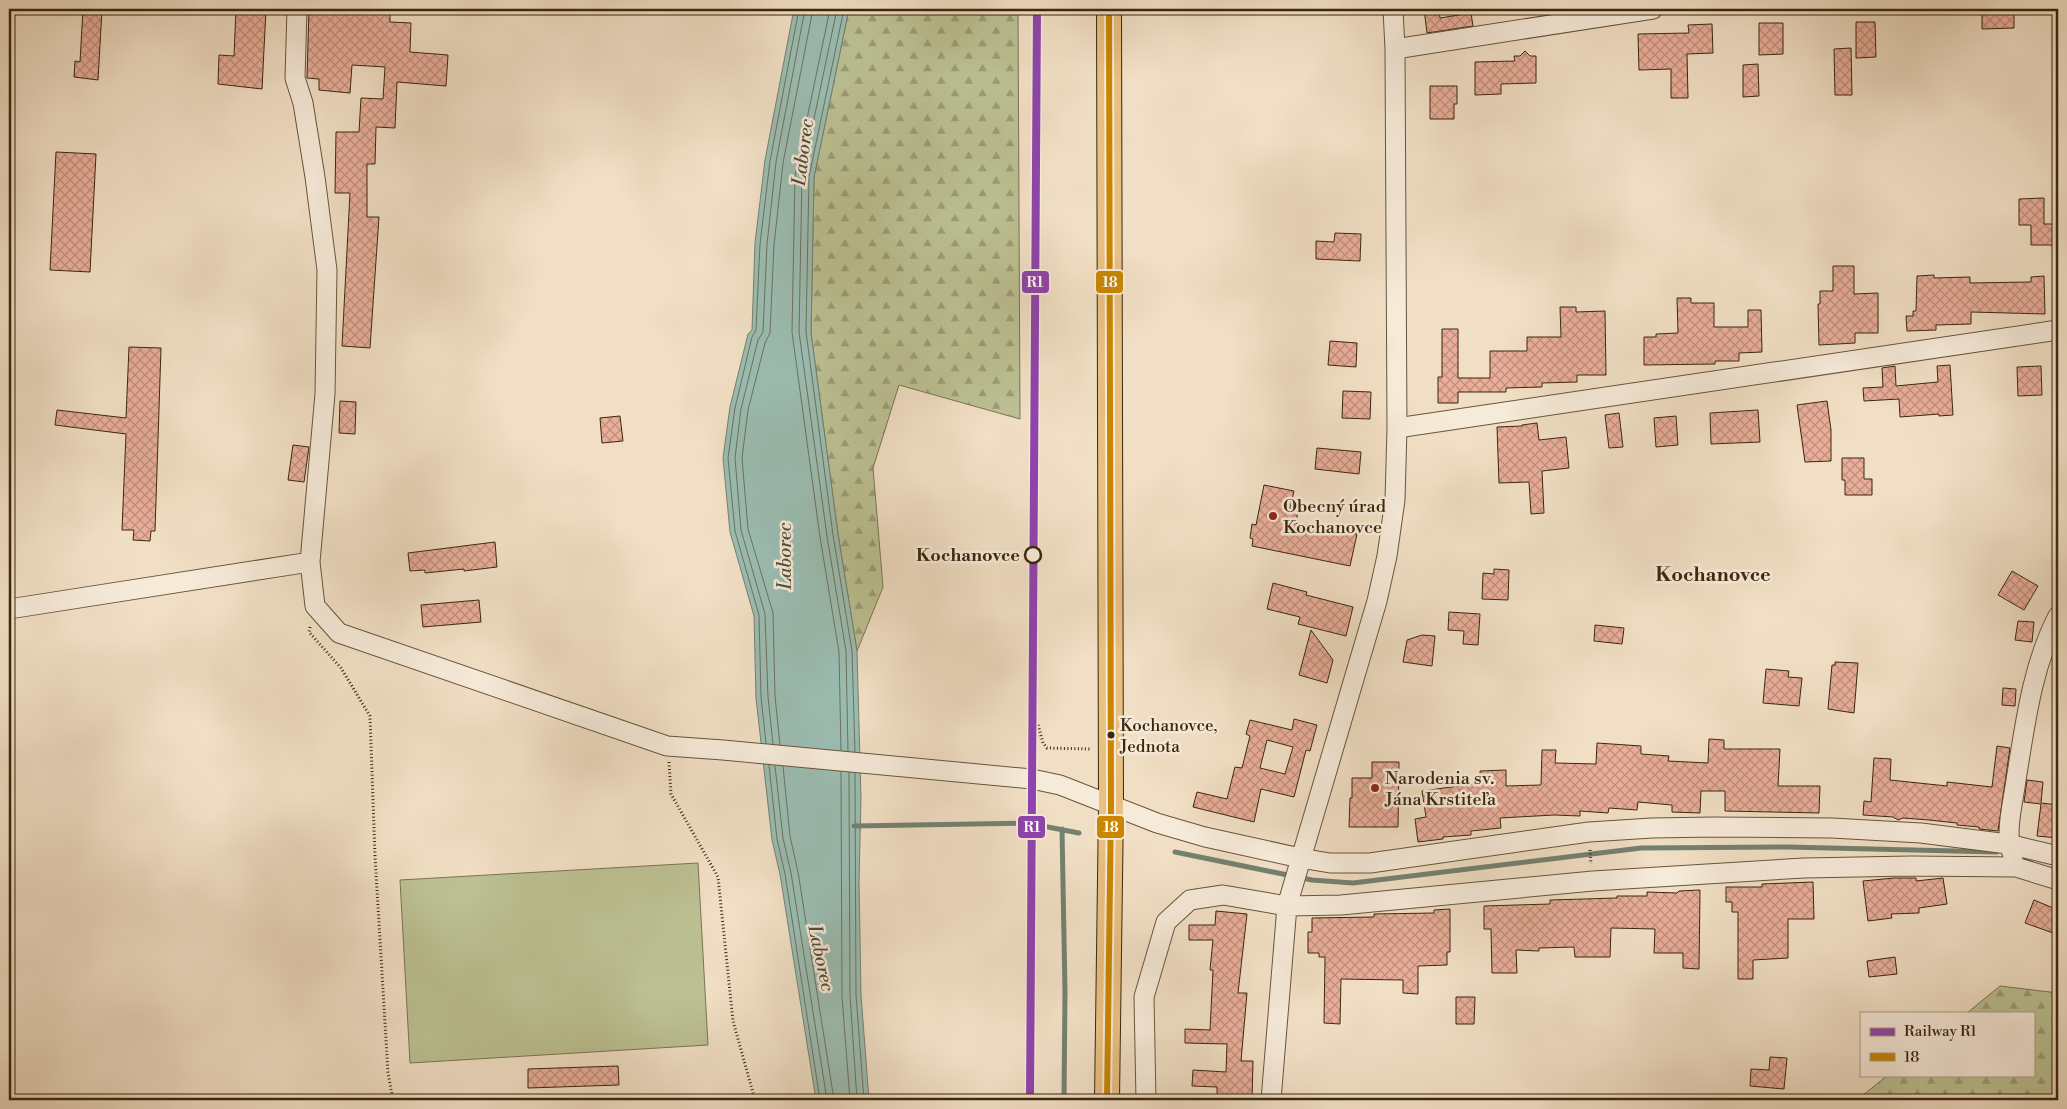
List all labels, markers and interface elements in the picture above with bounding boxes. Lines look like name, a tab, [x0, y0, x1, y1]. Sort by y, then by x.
water label: Laborec	[787, 117, 819, 188]
line badge: R1	[1021, 270, 1050, 294]
line badge: 18	[1095, 270, 1124, 294]
text: R1	[1026, 274, 1044, 292]
text: 18	[1102, 274, 1118, 292]
place label: Obecný úrad Kochanovce	[1283, 495, 1387, 539]
marker: Obecný úrad Kochanovce	[1267, 510, 1279, 522]
water label: Laborec	[773, 522, 797, 591]
place label: Kochanovce	[916, 544, 1020, 567]
marker: Kochanovce	[1024, 546, 1042, 564]
district label: Kochanovce	[1655, 563, 1771, 588]
place label: Kochanovce, Jednota	[1119, 715, 1218, 758]
marker: Kochanovce, Jednota	[1106, 730, 1116, 740]
place label: Narodenia sv. Jána Krstiteľa	[1384, 767, 1497, 811]
marker: Narodenia sv. Jána Krstiteľa	[1369, 782, 1381, 794]
line badge: R1	[1017, 815, 1046, 839]
line badge: 18	[1096, 815, 1125, 839]
text: R1	[1023, 819, 1041, 837]
text: 18	[1103, 819, 1119, 837]
water label: Laborec	[802, 922, 840, 994]
legend	[1860, 1012, 2034, 1076]
text: Railway R1	[1904, 1022, 1977, 1041]
text: 18	[1904, 1048, 1919, 1067]

